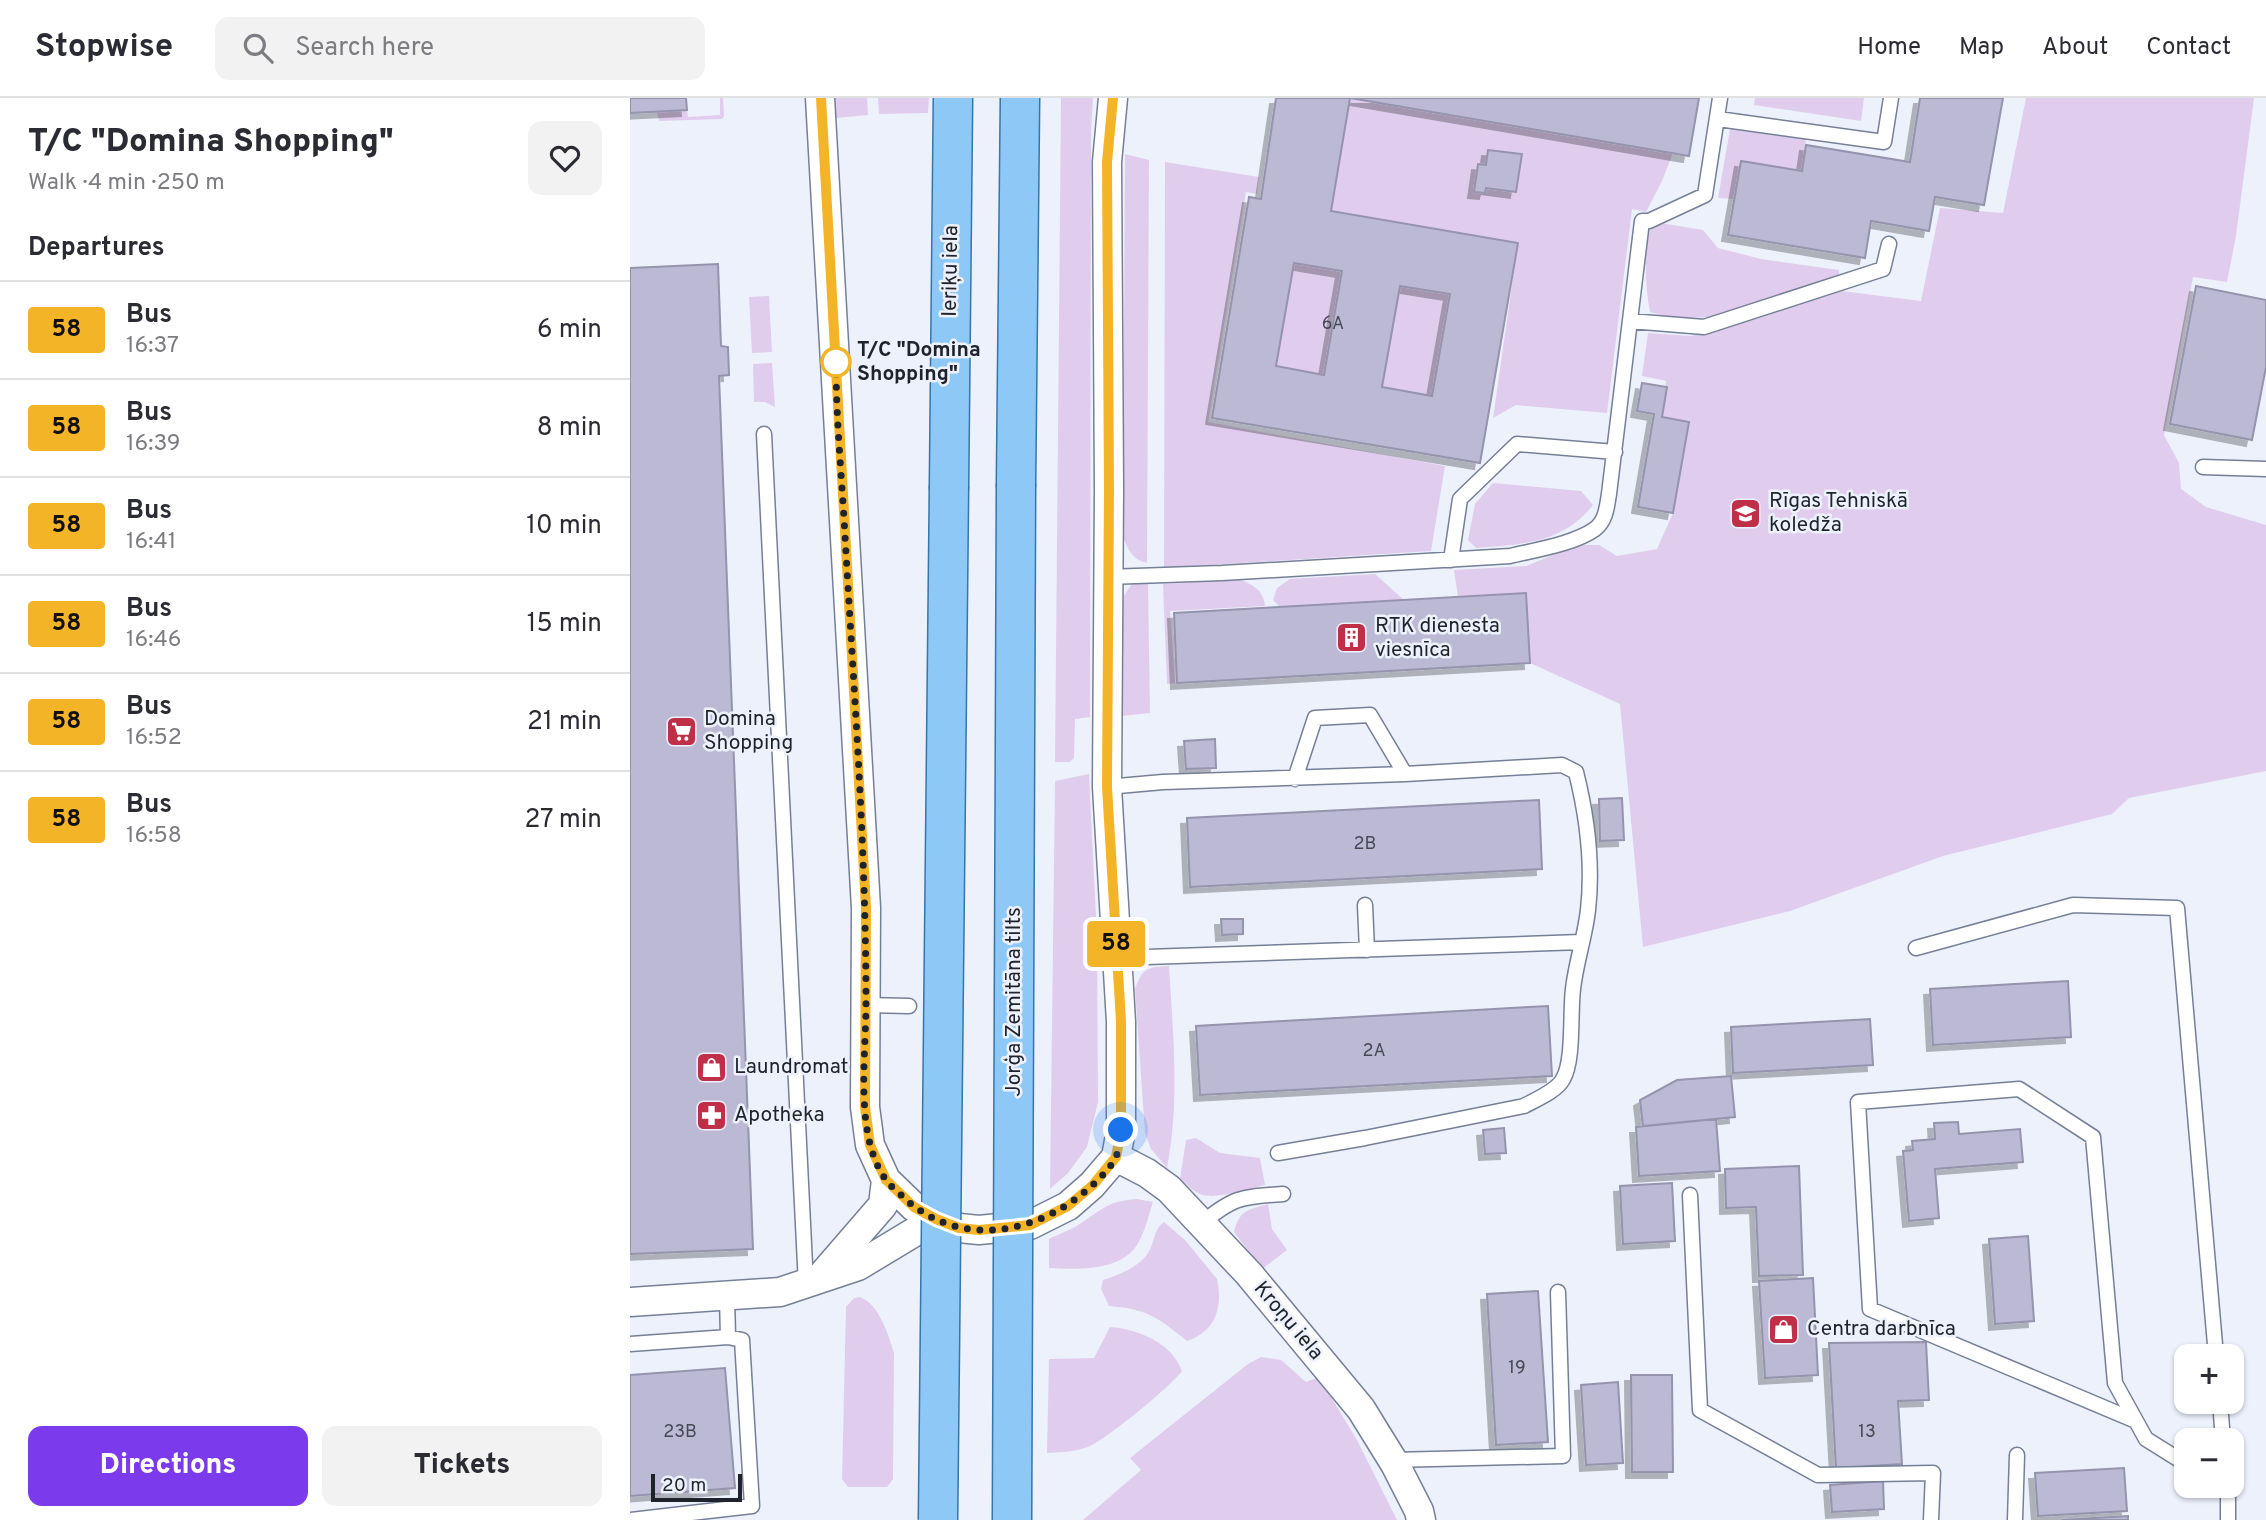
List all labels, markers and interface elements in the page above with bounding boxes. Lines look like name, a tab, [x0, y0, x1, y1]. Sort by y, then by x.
search box	[215, 17, 705, 80]
text: Stopwise	[35, 27, 173, 69]
icon: search	[239, 29, 277, 67]
text: Search here	[295, 32, 434, 65]
text: Home	[1857, 33, 1921, 63]
text: Map	[1959, 33, 2004, 63]
text: About	[2042, 33, 2108, 63]
text: Contact	[2146, 33, 2231, 63]
button: heart	[528, 121, 602, 195]
text: T/C "Domina Shopping"	[28, 122, 394, 164]
text: Walk · 4 min · 250 m	[28, 169, 225, 198]
street label: Ieriķu iela	[937, 225, 965, 317]
text: Departures	[28, 232, 165, 265]
text: Bus	[126, 299, 172, 332]
house number: 6A	[1322, 313, 1344, 336]
text: 6 min	[537, 314, 602, 347]
text: 58	[52, 315, 81, 345]
text: 16:37	[126, 332, 179, 361]
place label: T/C "Domina Shopping"	[857, 337, 981, 388]
marker: T/C "Domina Shopping"	[821, 347, 851, 377]
text: Bus	[126, 397, 172, 430]
text: 8 min	[537, 412, 602, 445]
text: 58	[52, 413, 81, 443]
text: 16:39	[126, 430, 181, 459]
place label: Rīgas Tehniskā koledža	[1769, 488, 1908, 539]
text: Bus	[126, 495, 172, 528]
school or university icon: Rīgas Tehniskā koledža	[1729, 496, 1763, 530]
text: 10 min	[526, 510, 602, 543]
text: 58	[52, 511, 81, 541]
text: 16:41	[126, 528, 176, 557]
text: Bus	[126, 593, 172, 626]
text: 15 min	[527, 608, 602, 641]
text: 58	[52, 609, 81, 639]
place label: RTK dienesta viesnīca	[1375, 613, 1500, 664]
building icon: RTK dienesta viesnīca	[1335, 621, 1369, 655]
text: 16:46	[126, 626, 182, 655]
text: Bus	[126, 691, 172, 724]
text: 21 min	[527, 706, 602, 739]
place label: Domina Shopping	[704, 706, 793, 757]
text: 58	[52, 707, 81, 737]
supermarket icon: Domina Shopping	[664, 714, 698, 748]
text: 16:52	[126, 724, 182, 753]
text: Bus	[126, 789, 172, 822]
text: 27 min	[524, 804, 602, 837]
text: 58	[52, 805, 81, 835]
text: 16:58	[126, 822, 182, 851]
house number: 2B	[1354, 833, 1376, 856]
street label: Jorģa Zemitāna tilts	[1001, 907, 1028, 1097]
line badge: 58	[1084, 921, 1148, 967]
text: 58	[1101, 929, 1131, 959]
house number: 2A	[1362, 1040, 1386, 1063]
shop icon: Laundromat	[694, 1050, 728, 1084]
place label: Laundromat	[734, 1054, 849, 1081]
pharmacy icon: Apotheka	[694, 1098, 728, 1132]
place label: Apotheka	[734, 1102, 825, 1129]
your location	[1103, 1112, 1138, 1147]
street label: Kroņu iela	[1247, 1276, 1329, 1366]
shop icon: Centra darbnīca	[1767, 1312, 1801, 1346]
place label: Centra darbnīca	[1807, 1316, 1956, 1343]
map controls	[2174, 1344, 2244, 1498]
button: +	[2174, 1344, 2244, 1414]
house number: 19	[1508, 1357, 1526, 1380]
house number: 23B	[663, 1421, 697, 1444]
house number: 13	[1858, 1421, 1876, 1444]
button: Directions	[28, 1426, 308, 1506]
button: Tickets	[322, 1426, 602, 1506]
button: −	[2174, 1428, 2244, 1498]
scale bar	[651, 1471, 742, 1503]
text: 20 m	[662, 1474, 706, 1498]

